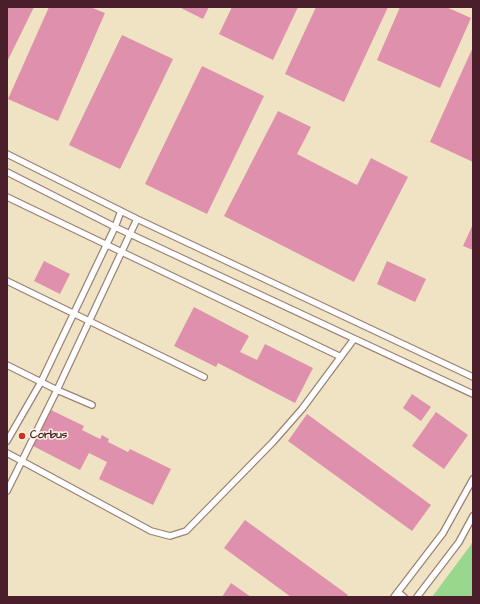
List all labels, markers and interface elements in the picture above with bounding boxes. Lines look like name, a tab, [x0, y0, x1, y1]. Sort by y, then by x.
place label: Corbus	[30, 429, 67, 443]
marker: Corbus	[17, 431, 27, 441]

